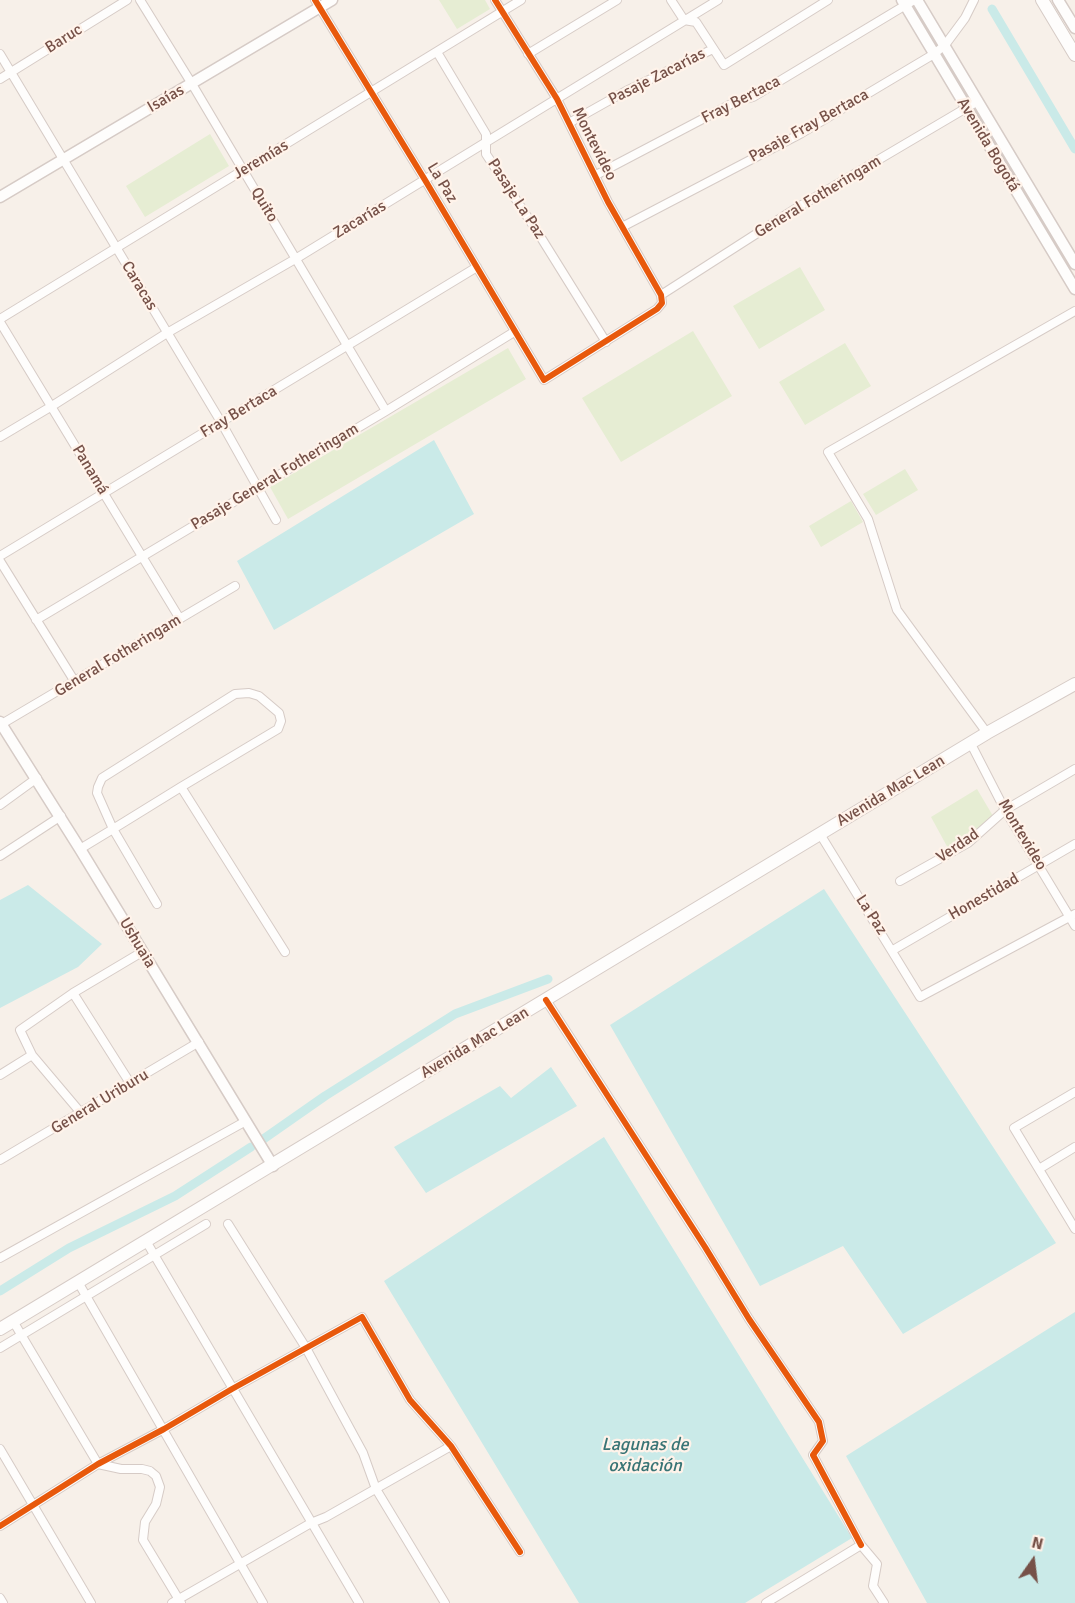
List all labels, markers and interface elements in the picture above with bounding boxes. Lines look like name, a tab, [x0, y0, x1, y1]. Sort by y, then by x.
street label: Baruc	[42, 20, 86, 58]
street label: Pasaje Zacarías	[605, 44, 709, 110]
street label: Fray Bertaca	[698, 72, 784, 128]
street label: Isaías	[144, 81, 188, 117]
street label: Pasaje Fray Bertaca	[746, 85, 872, 167]
street label: Avenida Bogotá	[952, 95, 1024, 195]
street label: Montevideo	[567, 104, 621, 184]
street label: Jeremías	[230, 136, 292, 184]
street label: General Fotheringam	[751, 152, 885, 242]
street label: Pasaje La Paz	[483, 155, 549, 243]
street label: La Paz	[422, 159, 462, 207]
street label: Quito	[246, 184, 282, 226]
street label: Zacarías	[330, 197, 390, 243]
street label: Caracas	[117, 258, 161, 314]
street label: Fray Bertaca	[197, 382, 281, 442]
street label: Pasaje General Fotheringam	[188, 419, 362, 535]
street label: Panamá	[68, 442, 112, 498]
street label: General Fotheringam	[51, 611, 185, 701]
street label: Avenida Mac Lean	[834, 751, 948, 831]
street label: Montevideo	[993, 796, 1051, 874]
street label: Verdad	[933, 825, 983, 867]
street label: Honestidad	[945, 869, 1023, 925]
street label: La Paz	[851, 891, 891, 939]
street label: Ushuaia	[115, 914, 159, 972]
street label: Avenida Mac Lean	[418, 1003, 532, 1083]
street label: General Uriburu	[48, 1065, 152, 1139]
water label: Lagunas de oxidación	[602, 1434, 688, 1476]
north arrow	[1003, 1531, 1063, 1591]
text: N	[1030, 1532, 1045, 1555]

